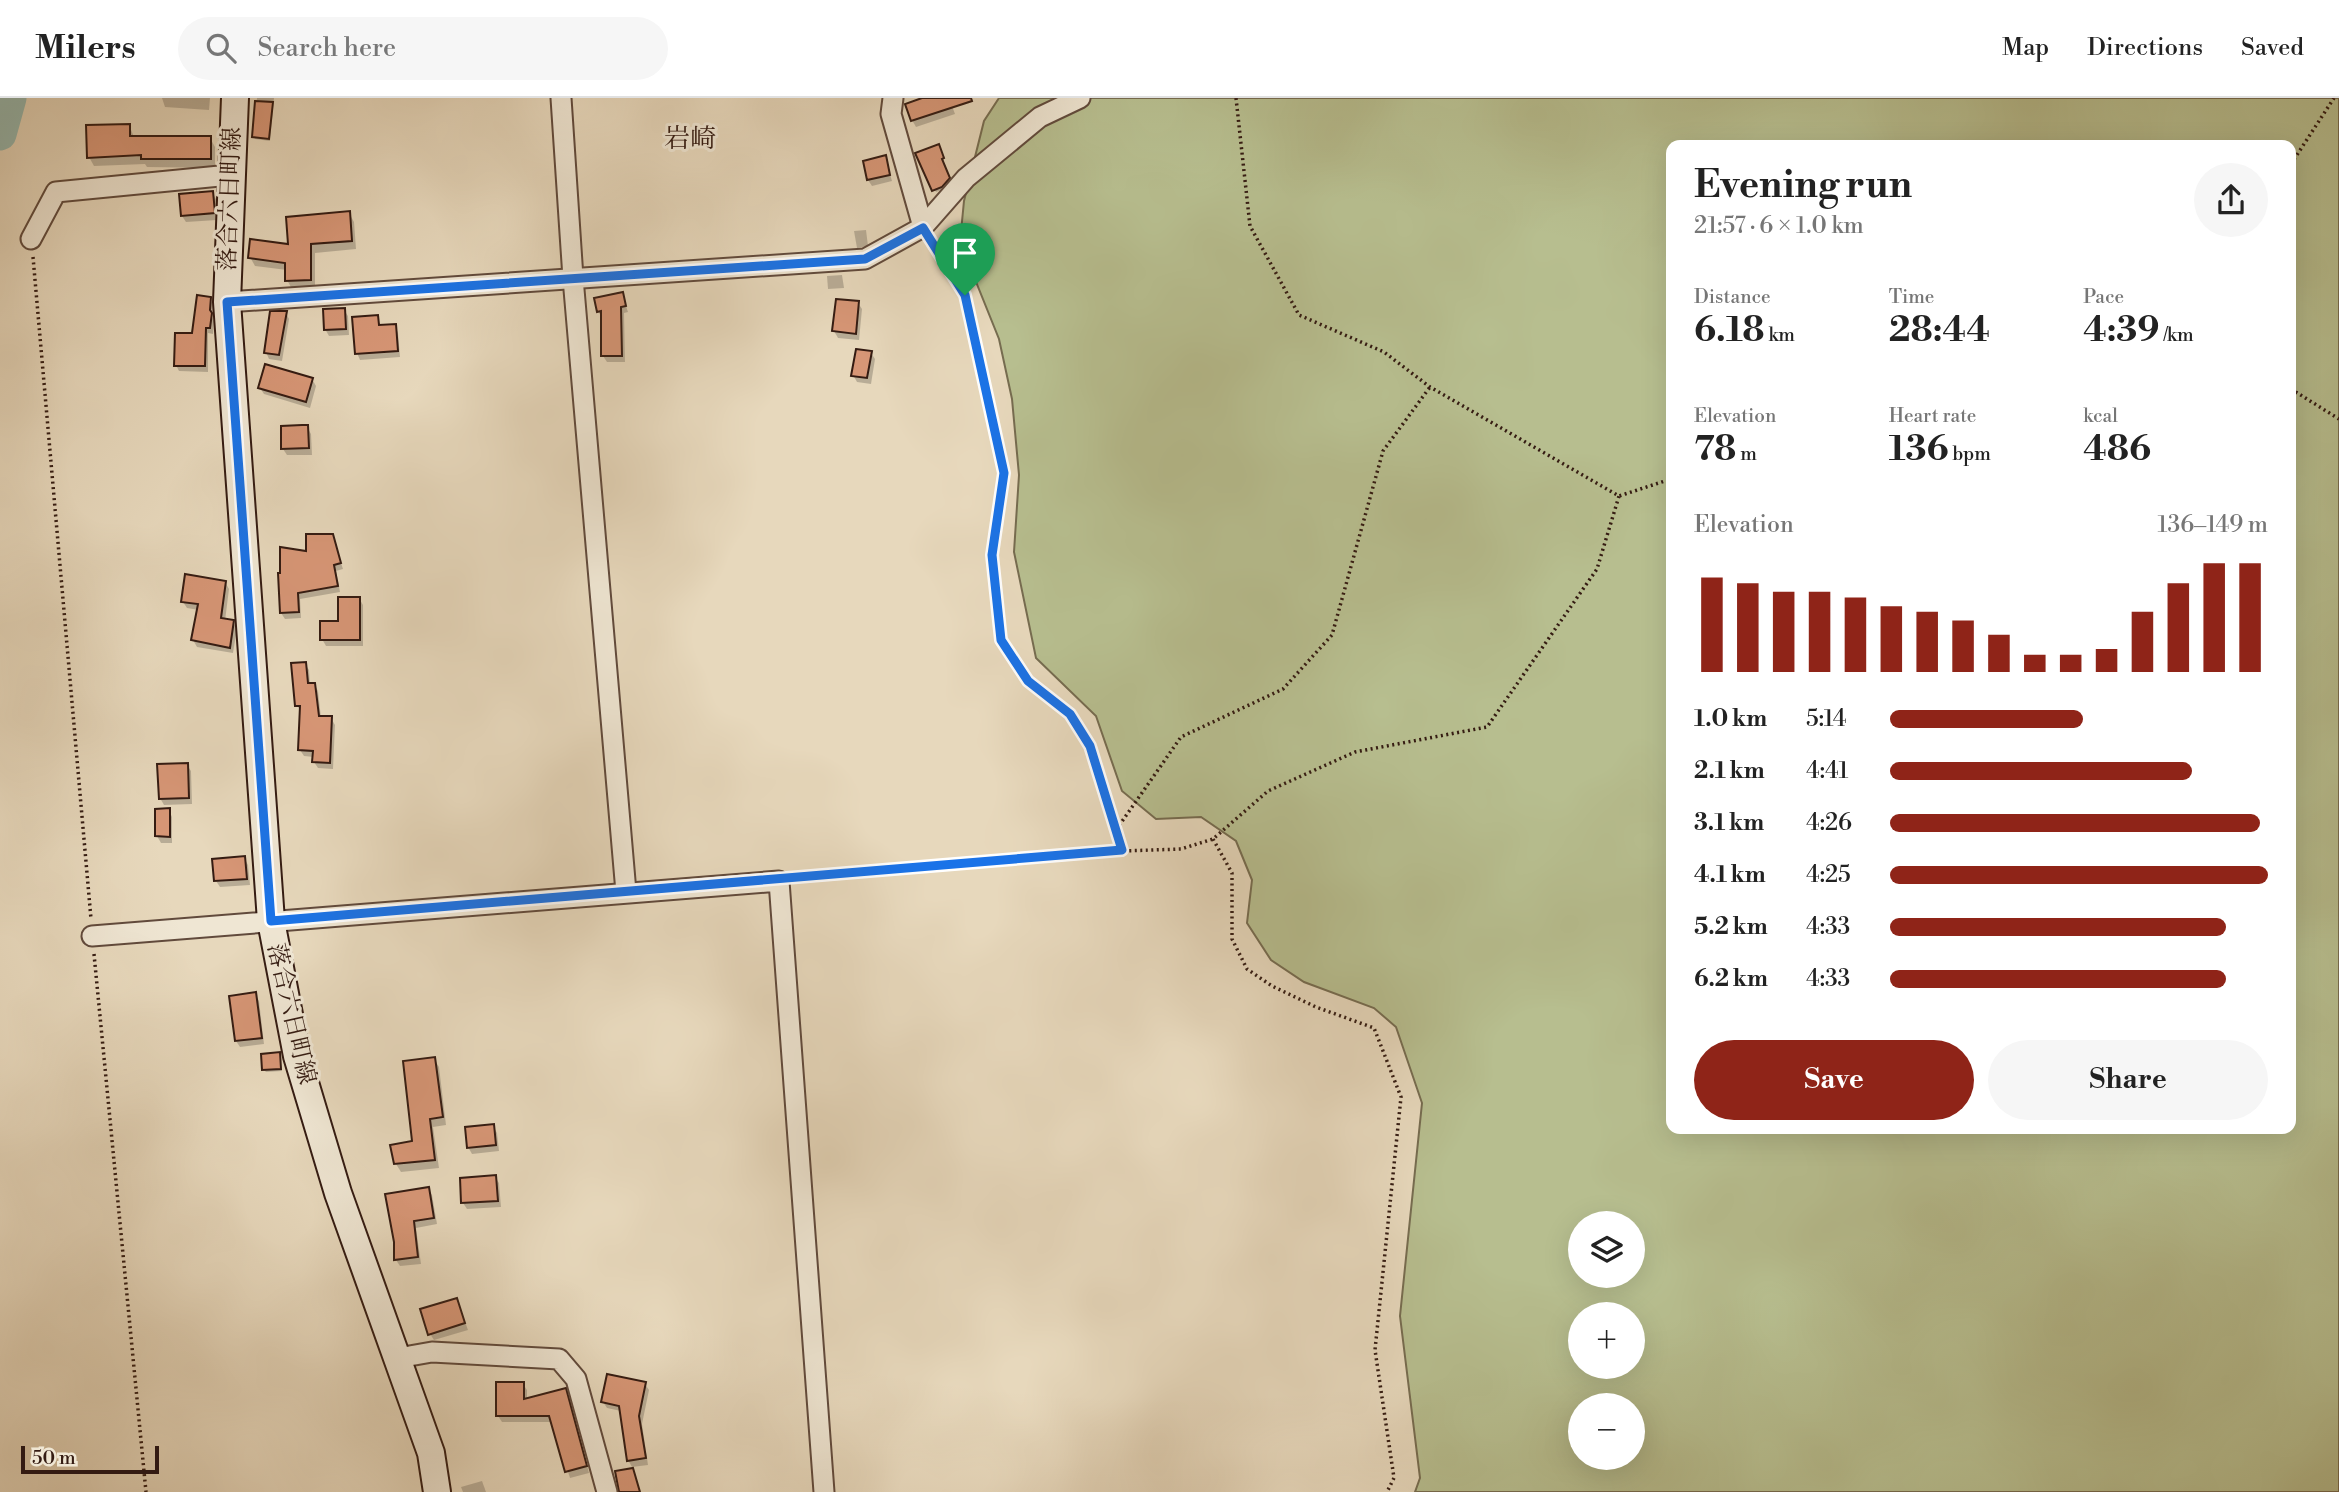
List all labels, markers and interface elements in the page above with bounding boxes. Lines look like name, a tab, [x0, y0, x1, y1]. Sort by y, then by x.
search box	[178, 17, 668, 80]
text: Milers	[35, 28, 136, 69]
icon: search	[202, 29, 240, 67]
text: Search here	[258, 32, 396, 64]
text: Map	[2002, 33, 2049, 63]
text: Directions	[2087, 33, 2203, 63]
text: Saved	[2241, 33, 2304, 63]
district label: 岩崎	[664, 123, 716, 155]
street label: 落合六日町線	[212, 127, 248, 271]
text: Evening run	[1694, 162, 1912, 209]
button: share	[2194, 163, 2268, 237]
text: 21:57 · 6 × 1.0 km	[1694, 212, 1864, 240]
pin	[935, 223, 995, 295]
icon: arrive	[946, 234, 984, 272]
text: Distance	[1694, 285, 1771, 309]
text: Time	[1889, 285, 1934, 309]
text: Pace	[2083, 285, 2124, 309]
text: 6.18	[1694, 309, 1764, 352]
text: 28:44	[1889, 309, 1990, 352]
text: 4:39	[2083, 309, 2160, 352]
text: km	[1764, 323, 1795, 347]
text: /km	[2160, 323, 2194, 347]
text: Elevation	[1694, 404, 1776, 428]
text: Heart rate	[1889, 404, 1976, 428]
text: kcal	[2083, 404, 2118, 428]
text: 78	[1694, 428, 1736, 471]
text: 136	[1889, 428, 1949, 471]
text: 486	[2083, 428, 2151, 471]
text: m	[1736, 442, 1757, 466]
text: bpm	[1949, 442, 1991, 466]
text: Elevation	[1694, 511, 1794, 539]
text: 136–149 m	[2158, 511, 2268, 539]
text: 1.0 km	[1694, 705, 1767, 733]
text: 5:14	[1806, 705, 1847, 733]
text: 2.1 km	[1694, 757, 1765, 785]
text: 4:41	[1806, 757, 1848, 785]
text: 3.1 km	[1694, 809, 1764, 837]
text: 4:26	[1806, 809, 1852, 837]
text: 4.1 km	[1694, 861, 1766, 889]
text: 4:25	[1806, 861, 1851, 889]
text: 5.2 km	[1694, 913, 1768, 941]
text: 4:33	[1806, 913, 1850, 941]
street label: 落合六日町線	[260, 940, 322, 1088]
text: 6.2 km	[1694, 965, 1768, 993]
text: 4:33	[1806, 965, 1850, 993]
button: Save	[1694, 1040, 1974, 1120]
button: Share	[1988, 1040, 2268, 1120]
map controls	[1568, 1211, 1645, 1470]
button: layers	[1568, 1211, 1645, 1288]
button: +	[1568, 1302, 1645, 1379]
button: −	[1568, 1393, 1645, 1470]
scale bar	[21, 1443, 159, 1475]
text: 50 m	[32, 1446, 76, 1470]

